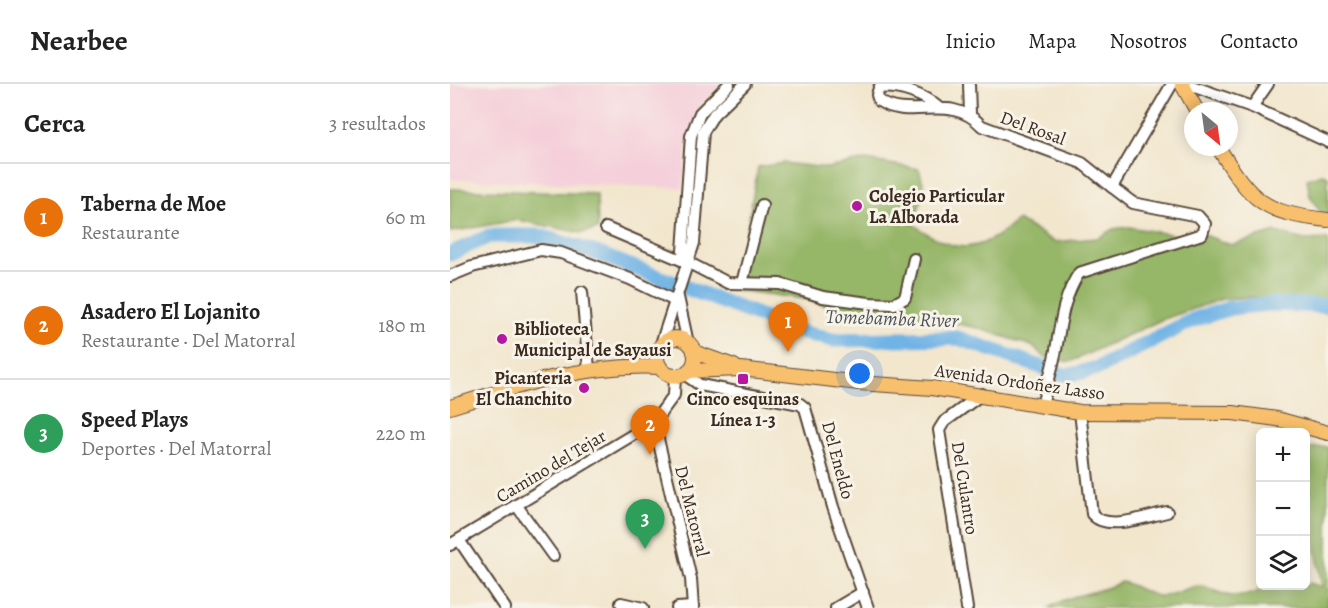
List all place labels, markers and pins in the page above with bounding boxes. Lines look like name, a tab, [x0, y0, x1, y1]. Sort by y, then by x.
place label: Colegio Particular La Alborada	[869, 184, 1005, 229]
marker: Colegio Particular La Alborada	[850, 199, 864, 213]
pin: 1	[768, 302, 808, 352]
place label: Biblioteca Municipal de Sayausi	[514, 317, 672, 362]
marker: Biblioteca Municipal de Sayausi	[495, 332, 509, 346]
place label: Picanteria El Chanchito	[476, 366, 572, 411]
marker: Cinco esquinas Línea 1-3	[736, 372, 750, 386]
marker: Picanteria El Chanchito	[577, 381, 591, 395]
place label: Cinco esquinas Línea 1-3	[687, 387, 799, 432]
pin: 2	[630, 406, 670, 455]
pin: 3	[626, 500, 664, 549]

